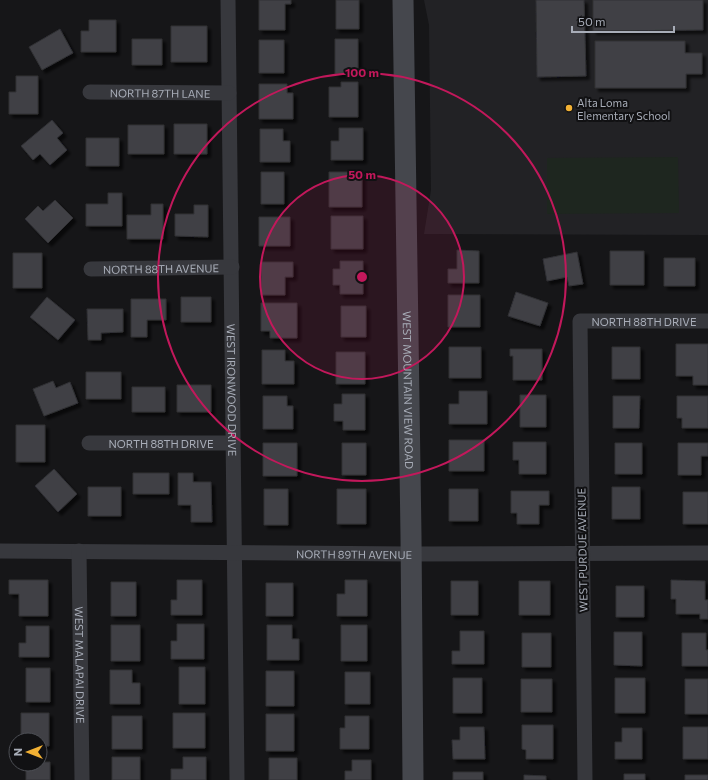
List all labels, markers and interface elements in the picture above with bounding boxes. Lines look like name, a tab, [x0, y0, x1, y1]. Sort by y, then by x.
scale bar	[572, 8, 674, 34]
text: 50 m	[578, 14, 606, 28]
text: 100 m	[345, 65, 379, 79]
street label: NORTH 87TH LANE	[110, 86, 210, 99]
place label: Alta Loma Elementary School	[577, 96, 670, 122]
marker: Alta Loma Elementary School	[564, 103, 574, 113]
text: 50 m	[348, 167, 376, 181]
street label: NORTH 88TH AVENUE	[103, 261, 219, 275]
centre of rings	[355, 270, 369, 284]
street label: WEST MOUNTAIN VIEW ROAD	[401, 311, 416, 469]
street label: NORTH 88TH DRIVE	[591, 315, 696, 328]
street label: WEST IRONWOOD DRIVE	[225, 324, 240, 456]
street label: NORTH 88TH DRIVE	[109, 437, 213, 450]
street label: WEST PURDUE AVENUE	[574, 488, 590, 612]
street label: NORTH 89TH AVENUE	[296, 547, 412, 561]
street label: WEST MALAPAI DRIVE	[73, 606, 88, 724]
north arrow	[8, 732, 48, 772]
text: N	[11, 748, 24, 756]

